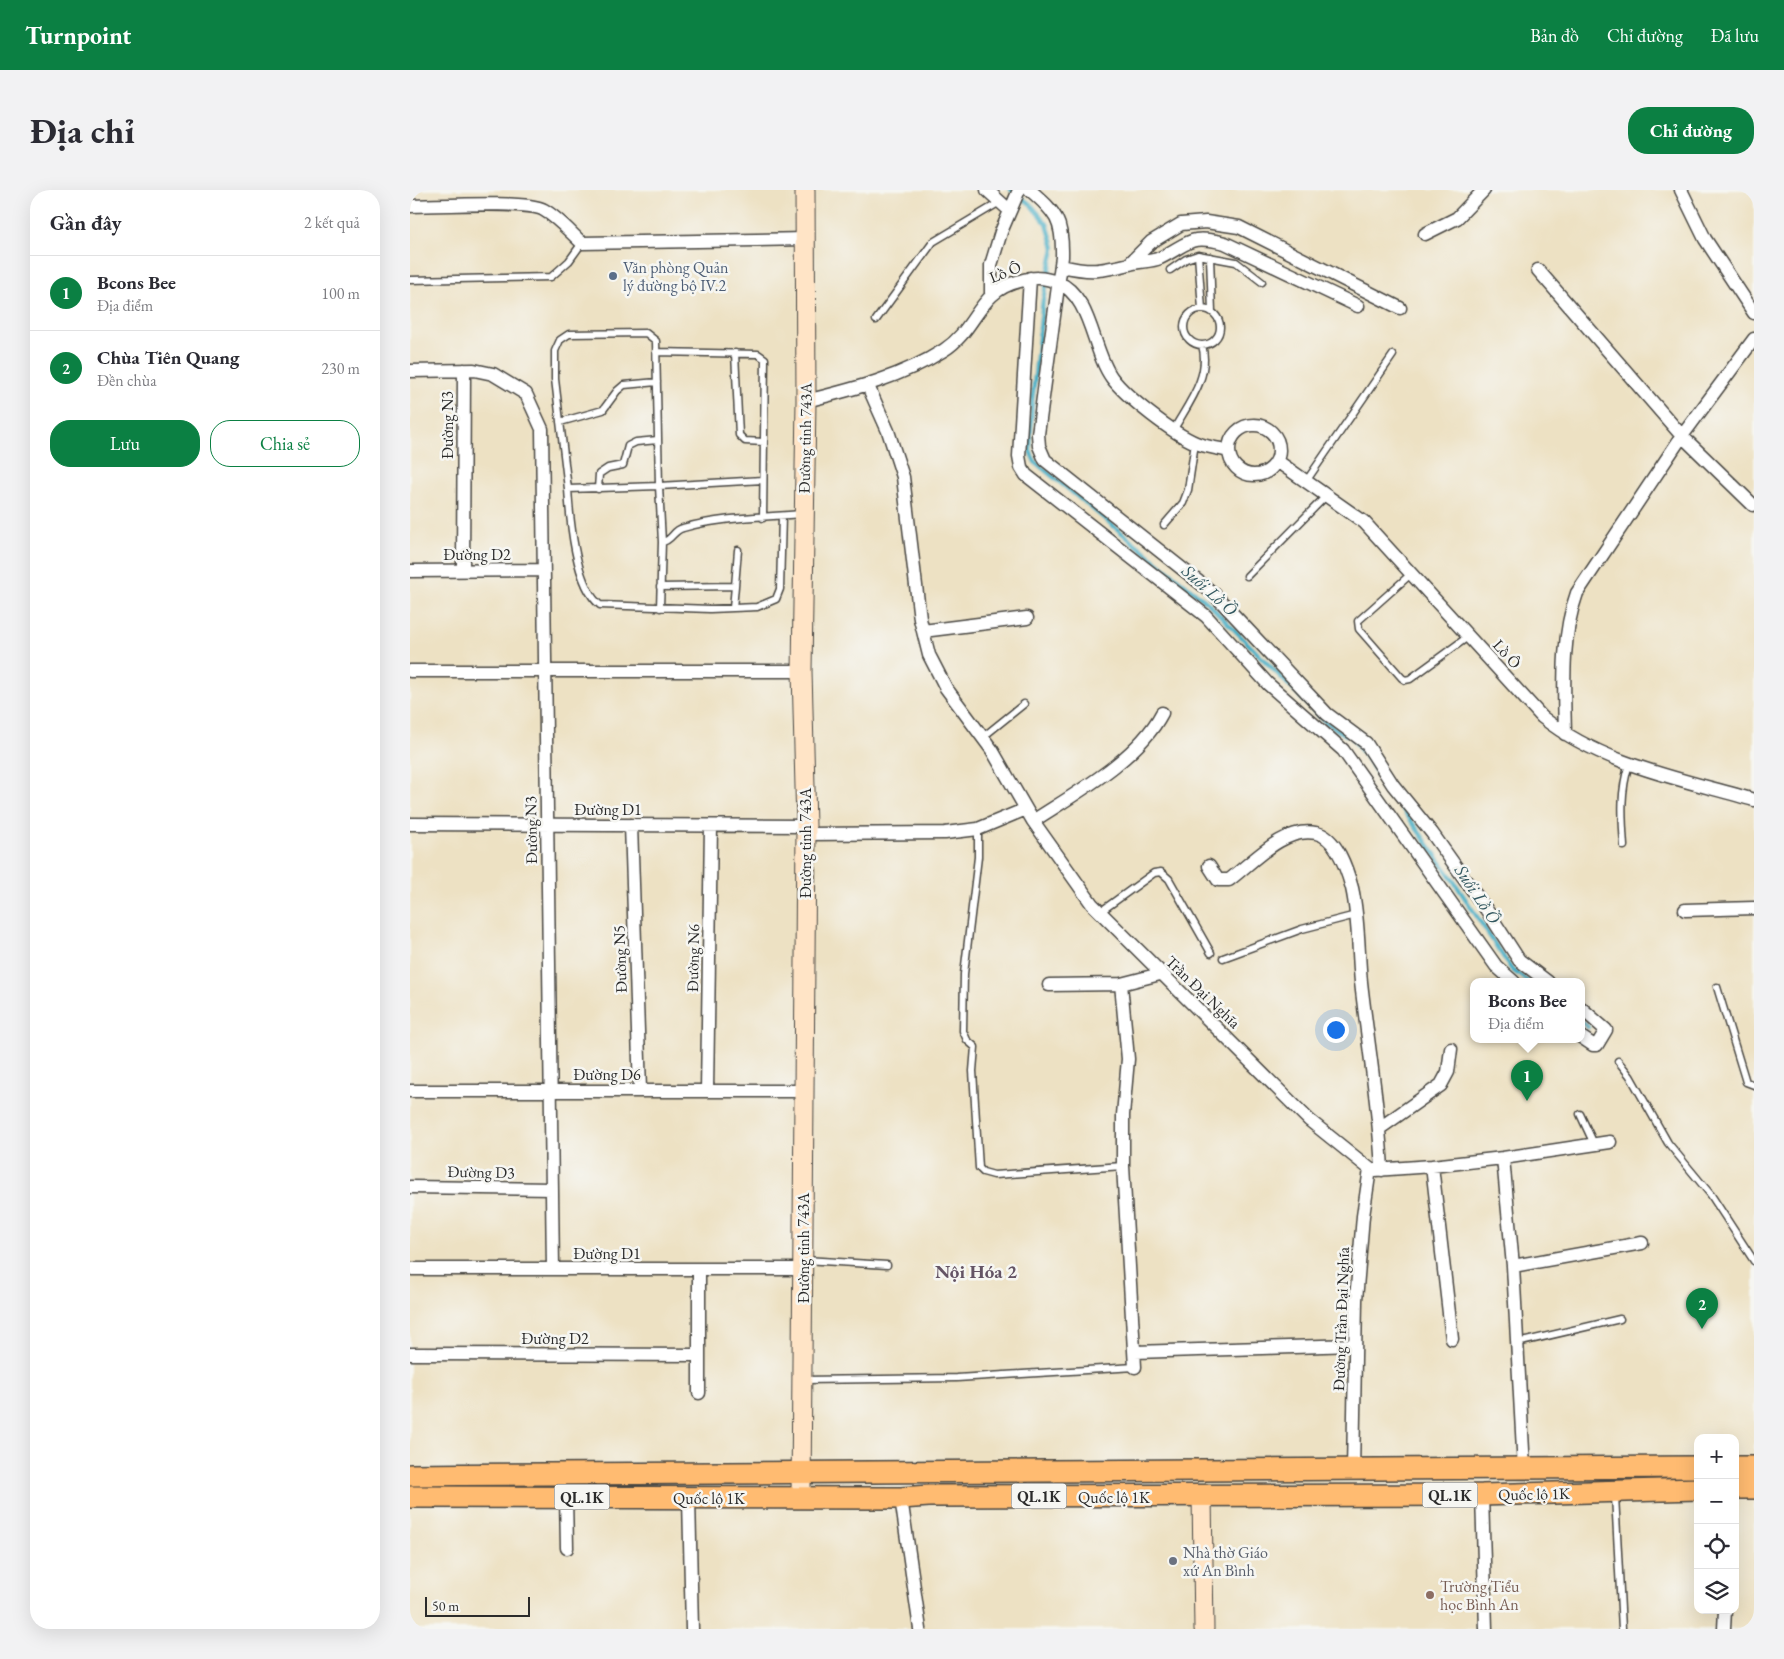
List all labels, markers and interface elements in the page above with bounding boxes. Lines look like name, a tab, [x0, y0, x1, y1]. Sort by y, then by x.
text: Turnpoint	[25, 20, 131, 51]
text: Bản đồ	[1530, 24, 1579, 47]
text: Chỉ đường	[1607, 24, 1683, 47]
text: Đã lưu	[1711, 24, 1759, 47]
button: Chỉ đường	[1628, 107, 1754, 154]
text: Địa chỉ	[30, 108, 135, 153]
text: Gần đây	[50, 209, 122, 236]
text: 2 kết quả	[304, 212, 360, 233]
street label: Lồ Ô	[986, 256, 1024, 288]
place label: Văn phòng Quản lý đường bộ IV.2	[623, 257, 729, 296]
text: Bcons Bee	[97, 270, 176, 295]
marker: Văn phòng Quản lý đường bộ IV.2	[607, 270, 619, 282]
text: 1	[62, 283, 70, 304]
text: 100 m	[321, 283, 360, 304]
text: Địa điểm	[97, 295, 153, 316]
text: Chùa Tiên Quang	[97, 345, 239, 370]
text: 2	[62, 358, 70, 379]
text: 230 m	[321, 358, 360, 379]
text: Đền chùa	[97, 370, 157, 391]
street label: Đường tỉnh 743A	[794, 382, 816, 494]
street label: Đường N3	[437, 391, 458, 459]
button: Lưu	[50, 420, 200, 467]
button: Chia sẻ	[210, 420, 360, 467]
street label: Đường D2	[443, 544, 511, 565]
water label: Suối Lồ Ồ	[1177, 558, 1243, 621]
street label: Lồ Ô	[1488, 635, 1526, 673]
street label: Đường tỉnh 743A	[795, 787, 816, 898]
street label: Đường N3	[520, 795, 542, 864]
street label: Đường D1	[574, 799, 642, 820]
water label: Suối Lồ Ồ	[1449, 859, 1506, 928]
street label: Đường N6	[682, 923, 704, 992]
street label: Đường N5	[608, 925, 632, 993]
street label: Trần Đại Nghĩa	[1161, 951, 1245, 1033]
popup	[1470, 978, 1585, 1043]
text: Bcons Bee	[1488, 988, 1567, 1013]
text: Địa điểm	[1488, 1013, 1544, 1034]
your location	[1323, 1017, 1349, 1043]
pin: 1	[1511, 1060, 1543, 1101]
street label: Đường D6	[573, 1064, 641, 1085]
street label: Đường D3	[447, 1161, 515, 1183]
street label: Đường tỉnh 743A	[793, 1192, 814, 1303]
street label: Đường D1	[573, 1243, 641, 1264]
street label: Đường Trần Đại Nghĩa	[1328, 1246, 1354, 1391]
district label: Nội Hóa 2	[935, 1259, 1017, 1284]
pin: 2	[1686, 1288, 1718, 1329]
street label: Đường D2	[521, 1328, 589, 1349]
map controls	[1694, 1434, 1739, 1614]
button: +	[1694, 1434, 1739, 1479]
button: −	[1694, 1479, 1739, 1524]
road number: QL.1K	[1422, 1482, 1478, 1508]
street label: Quốc lộ 1K	[1498, 1483, 1571, 1505]
road number: QL.1K	[554, 1484, 610, 1510]
road number: QL.1K	[1012, 1484, 1066, 1508]
street label: Quốc lộ 1K	[1078, 1487, 1151, 1508]
street label: Quốc lộ 1K	[673, 1488, 746, 1509]
button: locate	[1694, 1524, 1739, 1569]
place label: Nhà thờ Giáo xứ An Bình	[1183, 1542, 1268, 1581]
marker: Nhà thờ Giáo xứ An Bình	[1167, 1555, 1179, 1567]
button: layers	[1694, 1569, 1739, 1614]
place label: Trường Tiểu học Bình An	[1440, 1576, 1520, 1615]
marker: Trường Tiểu học Bình An	[1424, 1589, 1436, 1601]
scale bar	[425, 1594, 530, 1617]
text: 50 m	[432, 1597, 459, 1615]

